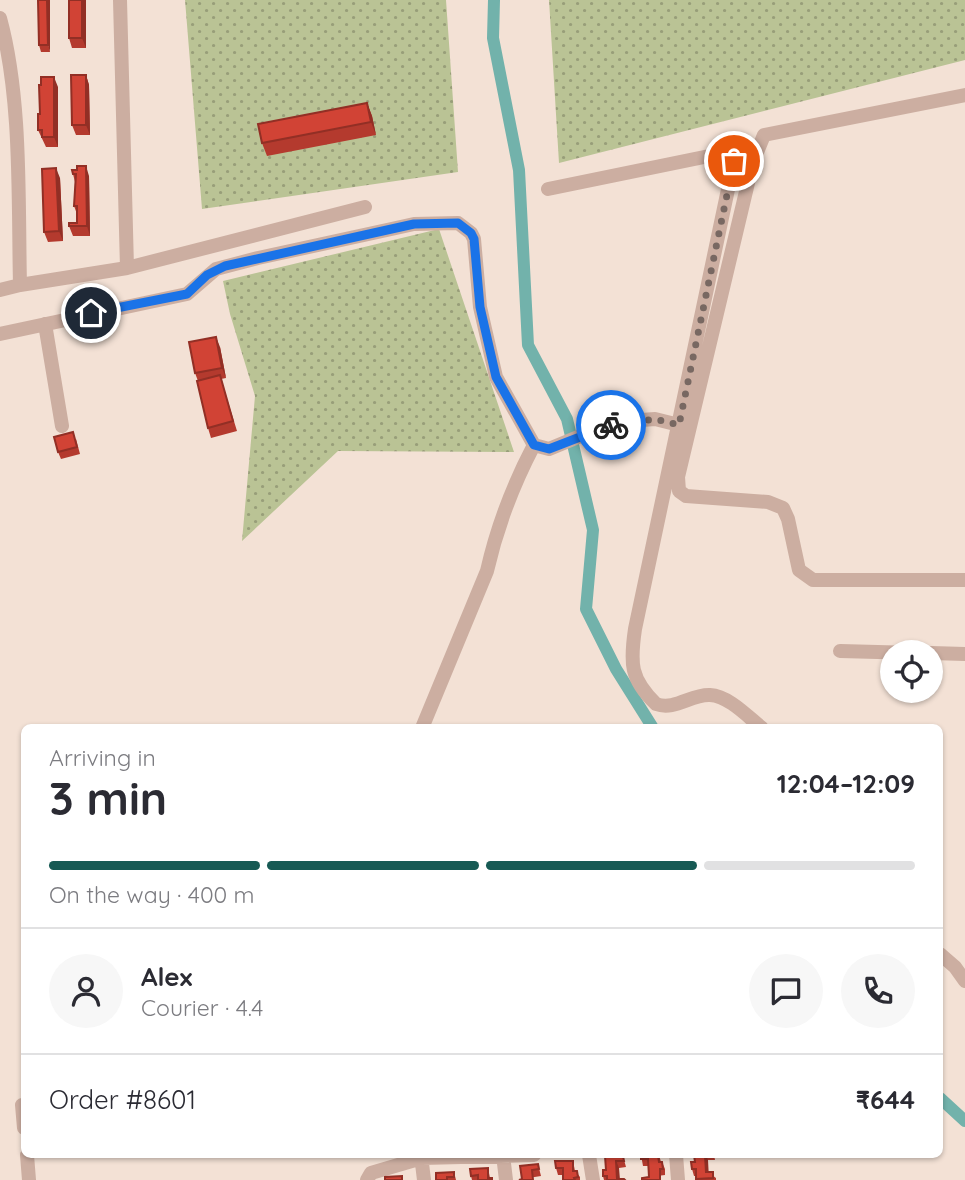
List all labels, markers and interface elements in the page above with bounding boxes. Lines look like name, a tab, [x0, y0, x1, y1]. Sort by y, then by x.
pin	[704, 131, 764, 191]
icon: bag	[715, 142, 753, 180]
pin	[61, 283, 121, 343]
icon: home	[72, 294, 110, 332]
courier	[576, 390, 646, 460]
icon: bike	[592, 406, 630, 444]
map controls	[880, 640, 943, 703]
button: locate	[880, 640, 943, 703]
text: Arriving in	[49, 743, 156, 772]
text: 12:04–12:09	[777, 767, 915, 800]
text: 3 min	[49, 769, 167, 827]
text: On the way · 400 m	[49, 880, 255, 909]
button: person	[49, 954, 123, 1028]
button: chat	[749, 954, 823, 1028]
button: phone	[841, 954, 915, 1028]
text: Alex	[141, 960, 192, 993]
text: Courier · 4.4	[141, 993, 263, 1022]
text: Order #8601	[49, 1083, 196, 1116]
text: ₹644	[856, 1083, 915, 1116]

